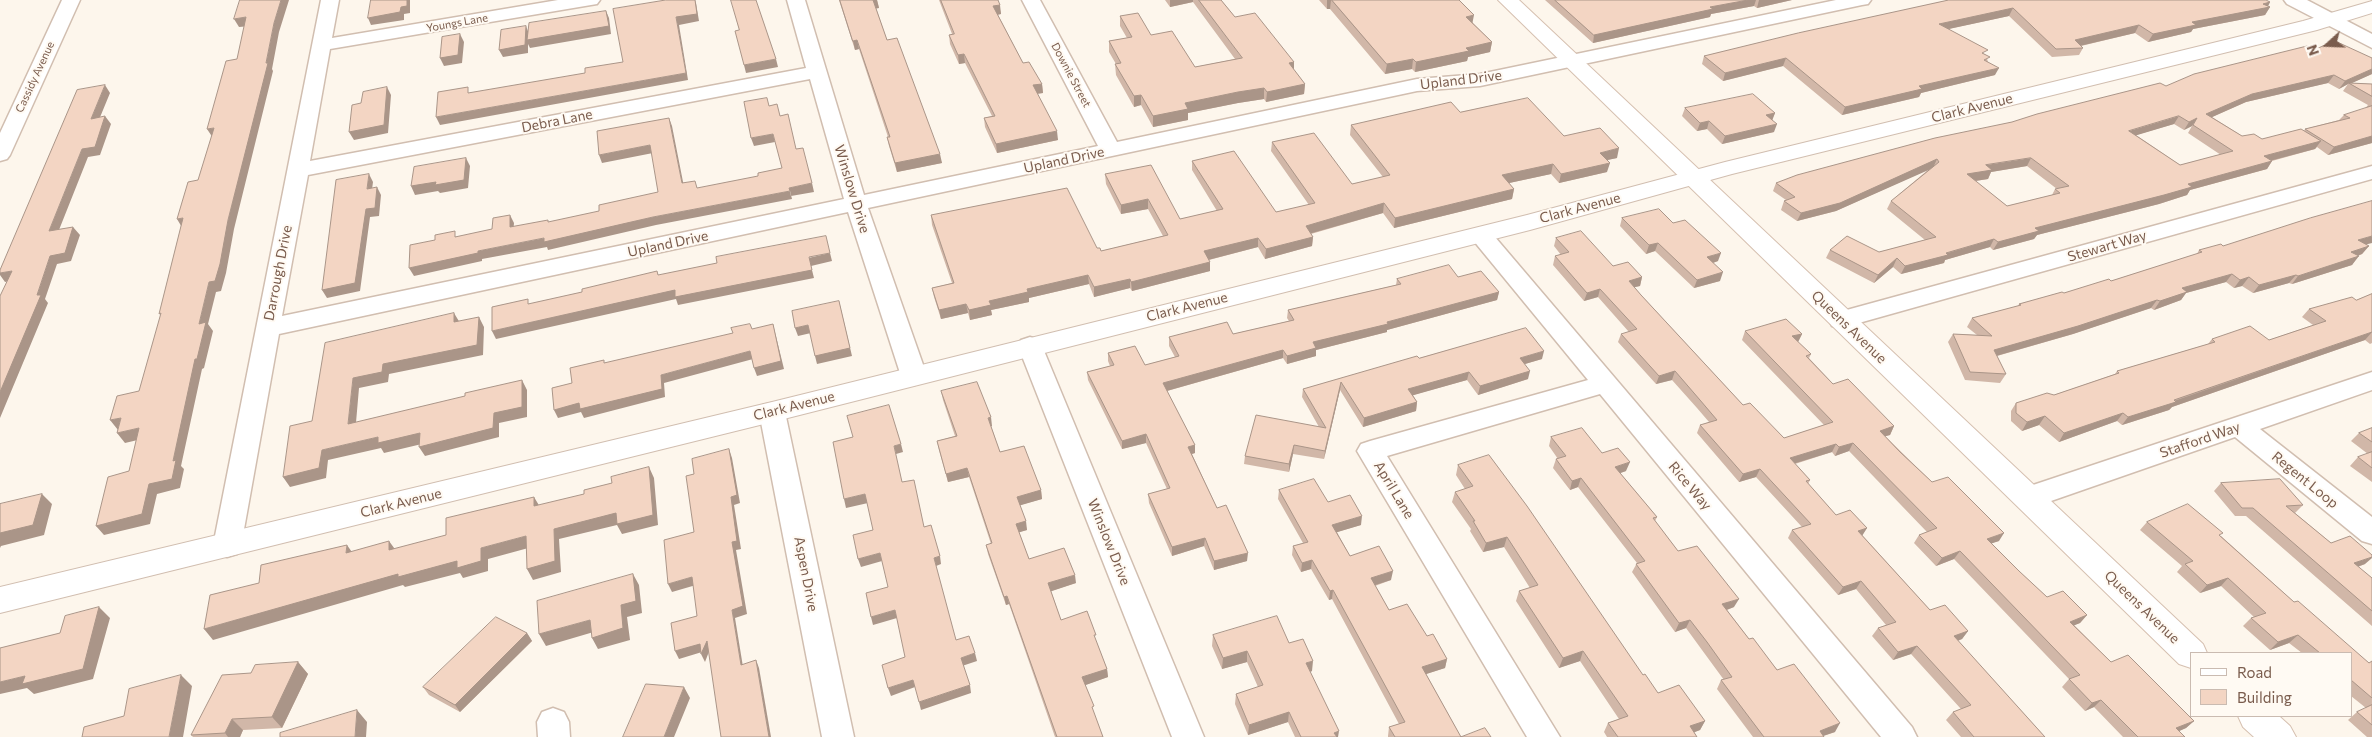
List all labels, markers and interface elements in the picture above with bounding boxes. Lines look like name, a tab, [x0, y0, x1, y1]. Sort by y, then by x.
street label: Youngs Lane	[425, 11, 489, 35]
north arrow	[2302, 20, 2352, 70]
street label: Cassidy Avenue	[13, 39, 57, 115]
street label: Downie Street	[1048, 40, 1094, 110]
text: N	[2303, 42, 2322, 58]
street label: Upland Drive	[1419, 67, 1503, 93]
street label: Clark Avenue	[1930, 90, 2014, 126]
street label: Debra Lane	[520, 106, 594, 136]
street label: Winslow Drive	[831, 143, 873, 235]
street label: Upland Drive	[1022, 143, 1106, 177]
street label: Clark Avenue	[1538, 189, 1622, 227]
street label: Darrough Drive	[261, 224, 295, 322]
street label: Upland Drive	[626, 227, 710, 261]
street label: Stewart Way	[2066, 227, 2148, 265]
street label: Queens Avenue	[1808, 287, 1890, 367]
street label: Clark Avenue	[1145, 289, 1229, 325]
street label: Clark Avenue	[752, 388, 836, 424]
street label: Stafford Way	[2158, 418, 2242, 462]
street label: Regent Loop	[2268, 448, 2342, 512]
street label: April Lane	[1370, 458, 1418, 522]
street label: Rice Way	[1665, 458, 1715, 514]
street label: Clark Avenue	[359, 485, 443, 521]
street label: Winslow Drive	[1084, 496, 1134, 588]
street label: Aspen Drive	[790, 535, 822, 613]
street label: Queens Avenue	[2101, 567, 2183, 647]
legend	[2190, 652, 2352, 717]
text: Road	[2237, 663, 2272, 681]
text: Building	[2237, 688, 2292, 706]

